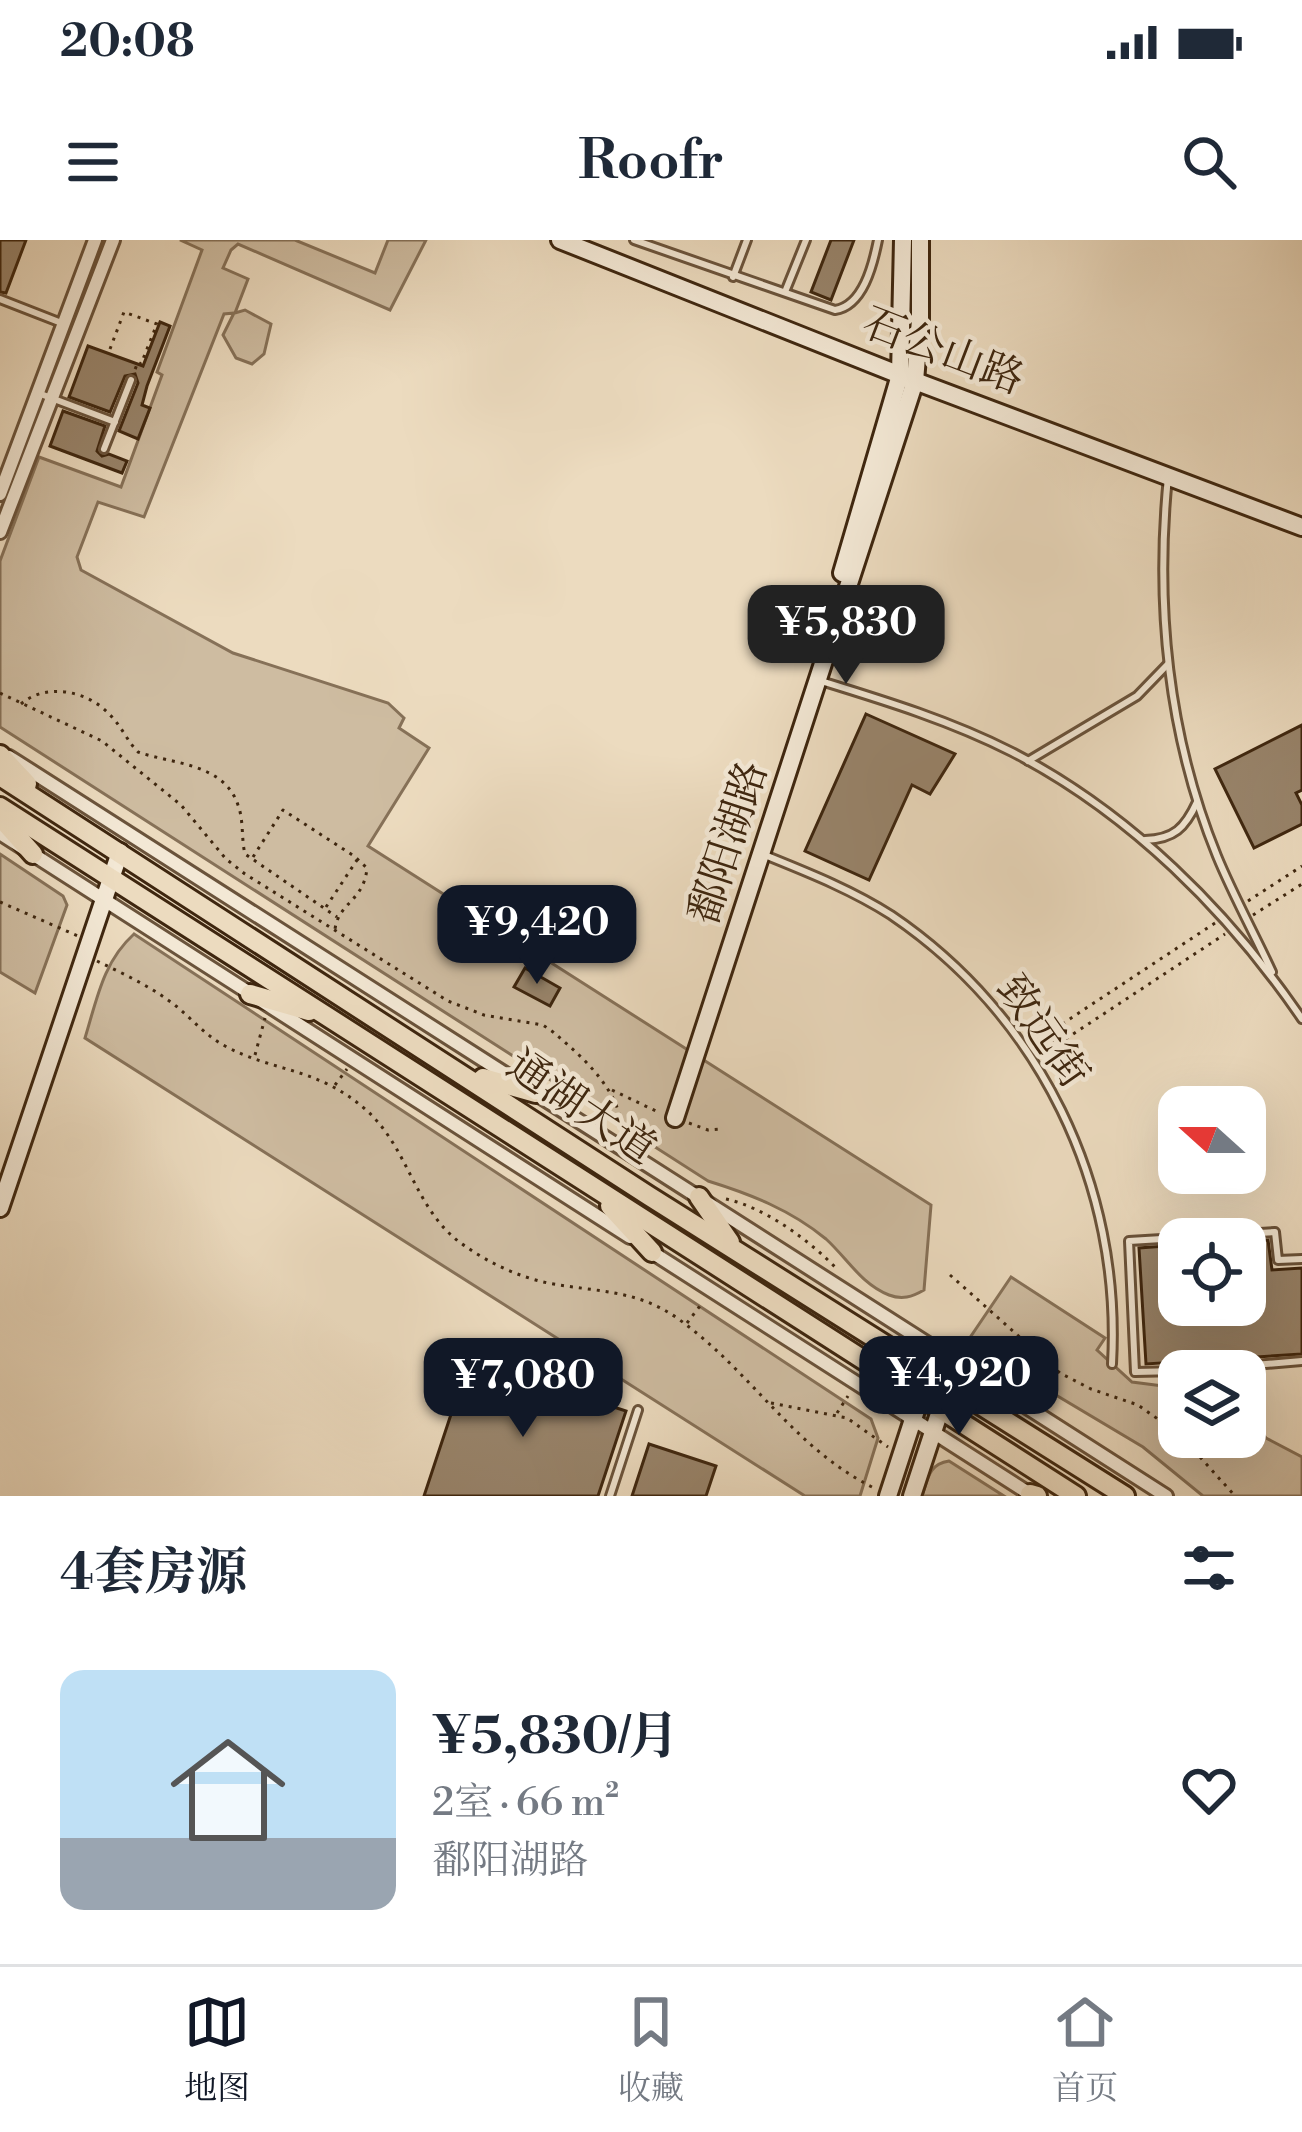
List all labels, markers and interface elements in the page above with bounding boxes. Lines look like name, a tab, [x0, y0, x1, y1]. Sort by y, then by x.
text: 20:08	[60, 14, 195, 71]
text: Roofr	[578, 128, 724, 196]
icon: menu	[60, 129, 126, 195]
icon: search	[1176, 129, 1242, 195]
street label: 石公山路	[855, 297, 1031, 407]
pin: ¥5,830	[748, 585, 944, 687]
text: ¥5,830	[775, 599, 917, 648]
street label: 鄱阳湖路	[678, 755, 780, 931]
pin: ¥9,420	[439, 885, 635, 987]
text: ¥9,420	[464, 899, 610, 948]
street label: 致远街	[984, 965, 1100, 1099]
street label: 通湖大道	[497, 1039, 665, 1177]
north arrow	[1158, 1086, 1266, 1194]
map controls	[1158, 1086, 1266, 1458]
button: locate	[1158, 1218, 1266, 1326]
pin: ¥4,920	[861, 1336, 1057, 1438]
pin: ¥7,080	[425, 1338, 621, 1440]
text: ¥4,920	[886, 1350, 1032, 1399]
button: layers	[1158, 1350, 1266, 1458]
text: ¥7,080	[451, 1352, 595, 1401]
icon: filters	[1176, 1535, 1242, 1601]
text: 4套房源	[60, 1542, 247, 1606]
text: ¥5,830/月	[432, 1706, 679, 1770]
icon: home	[156, 1718, 300, 1862]
icon: heart	[1176, 1757, 1242, 1823]
text: 2室 · 66 m²	[432, 1779, 619, 1828]
text: 鄱阳湖路	[432, 1837, 588, 1886]
tab: 地图	[184, 1989, 250, 2110]
tab: 收藏	[618, 1989, 684, 2110]
tab: 首页	[1052, 1989, 1118, 2110]

